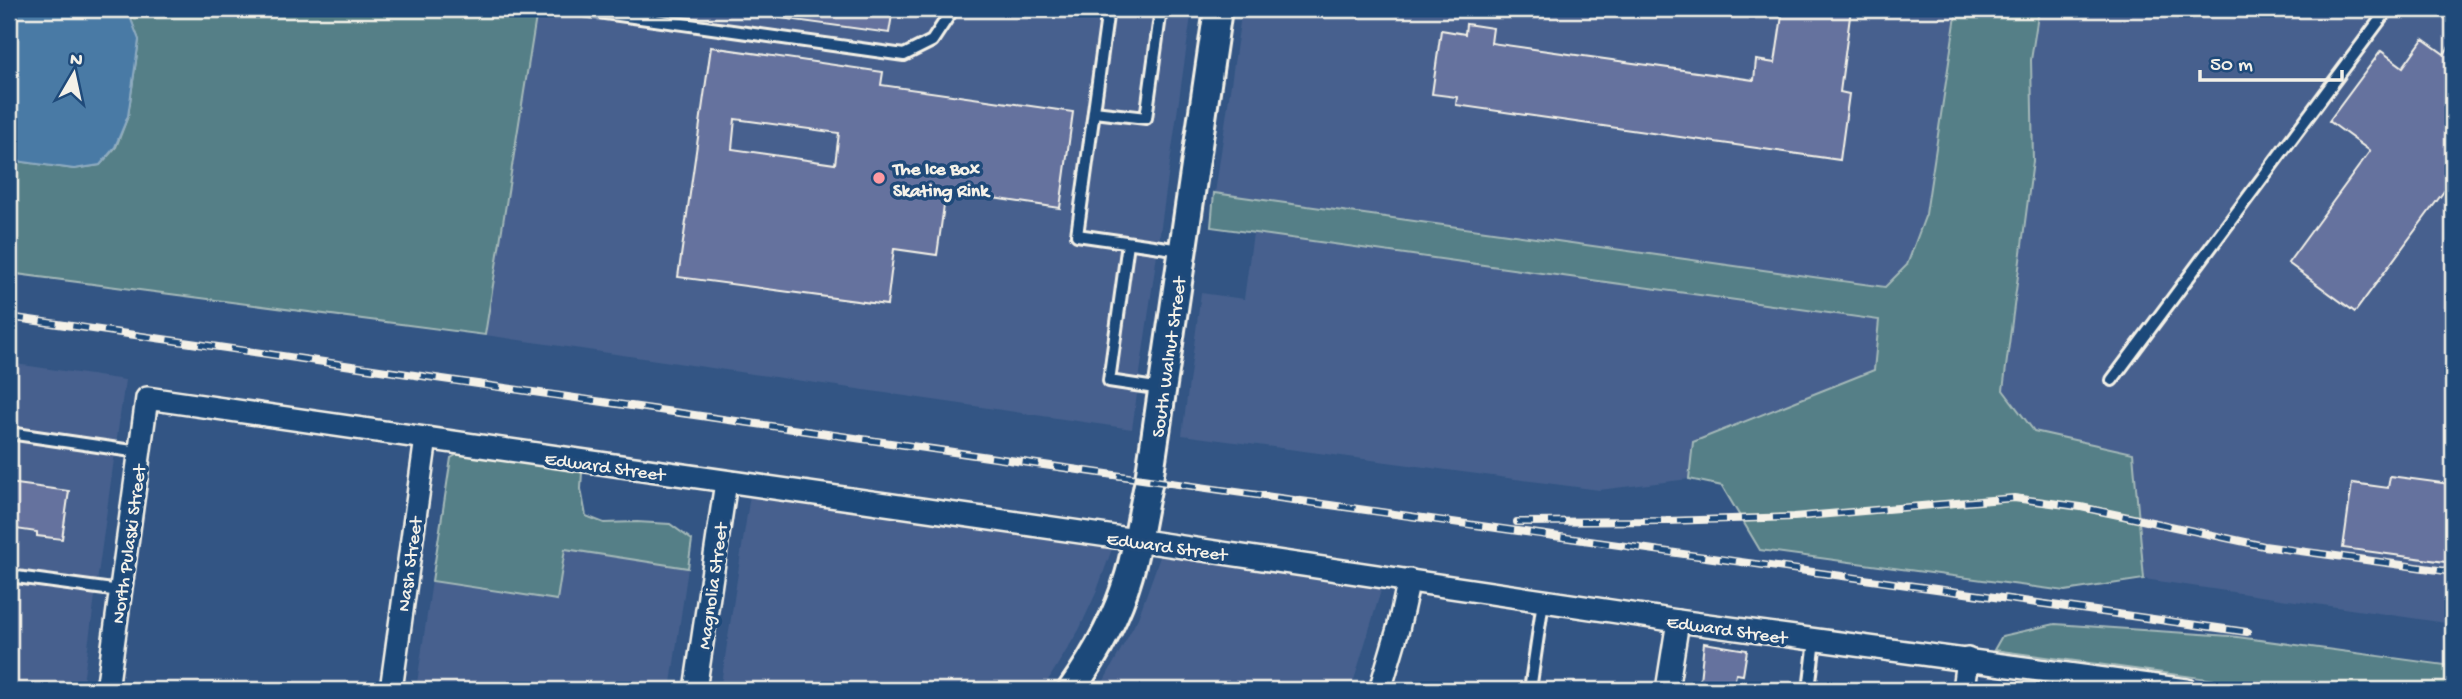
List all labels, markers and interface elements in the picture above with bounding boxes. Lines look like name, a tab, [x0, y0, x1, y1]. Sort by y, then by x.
north arrow	[38, 38, 108, 108]
scale bar	[2200, 38, 2341, 82]
text: N	[68, 48, 84, 73]
text: 50 m	[2210, 54, 2253, 79]
place label: The Ice Box Skating Rink	[891, 159, 991, 204]
marker: The Ice Box Skating Rink	[871, 170, 887, 186]
street label: South Walnut Street	[1148, 274, 1193, 439]
street label: Edward Street	[543, 449, 668, 489]
street label: North Pulaski Street	[108, 461, 153, 625]
street label: Nash Street	[393, 513, 430, 613]
street label: Magnolia Street	[694, 520, 735, 651]
street label: Edward Street	[1105, 529, 1230, 569]
street label: Edward Street	[1665, 612, 1790, 652]

